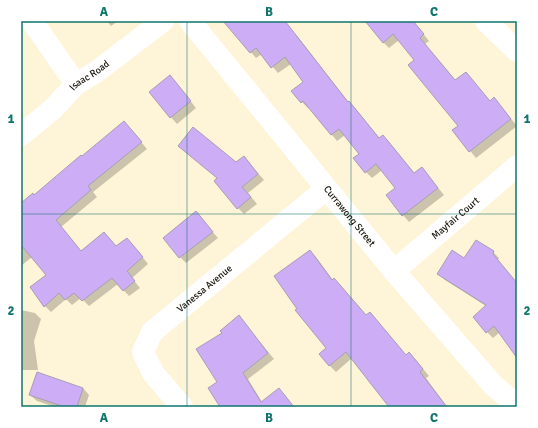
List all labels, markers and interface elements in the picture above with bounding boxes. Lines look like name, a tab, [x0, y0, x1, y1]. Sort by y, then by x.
text: A	[100, 4, 109, 20]
text: B	[265, 4, 273, 20]
text: C	[430, 4, 438, 20]
street label: Isaac Road	[67, 58, 112, 93]
text: 1	[7, 111, 15, 127]
text: 1	[523, 111, 531, 127]
street label: Currawong Street	[321, 183, 378, 250]
street label: Mayfair Court	[429, 194, 482, 242]
street label: Vanessa Avenue	[174, 262, 235, 315]
text: 2	[7, 303, 15, 319]
text: 2	[523, 303, 531, 319]
text: A	[100, 410, 109, 426]
text: B	[265, 410, 273, 426]
text: C	[430, 410, 438, 426]

